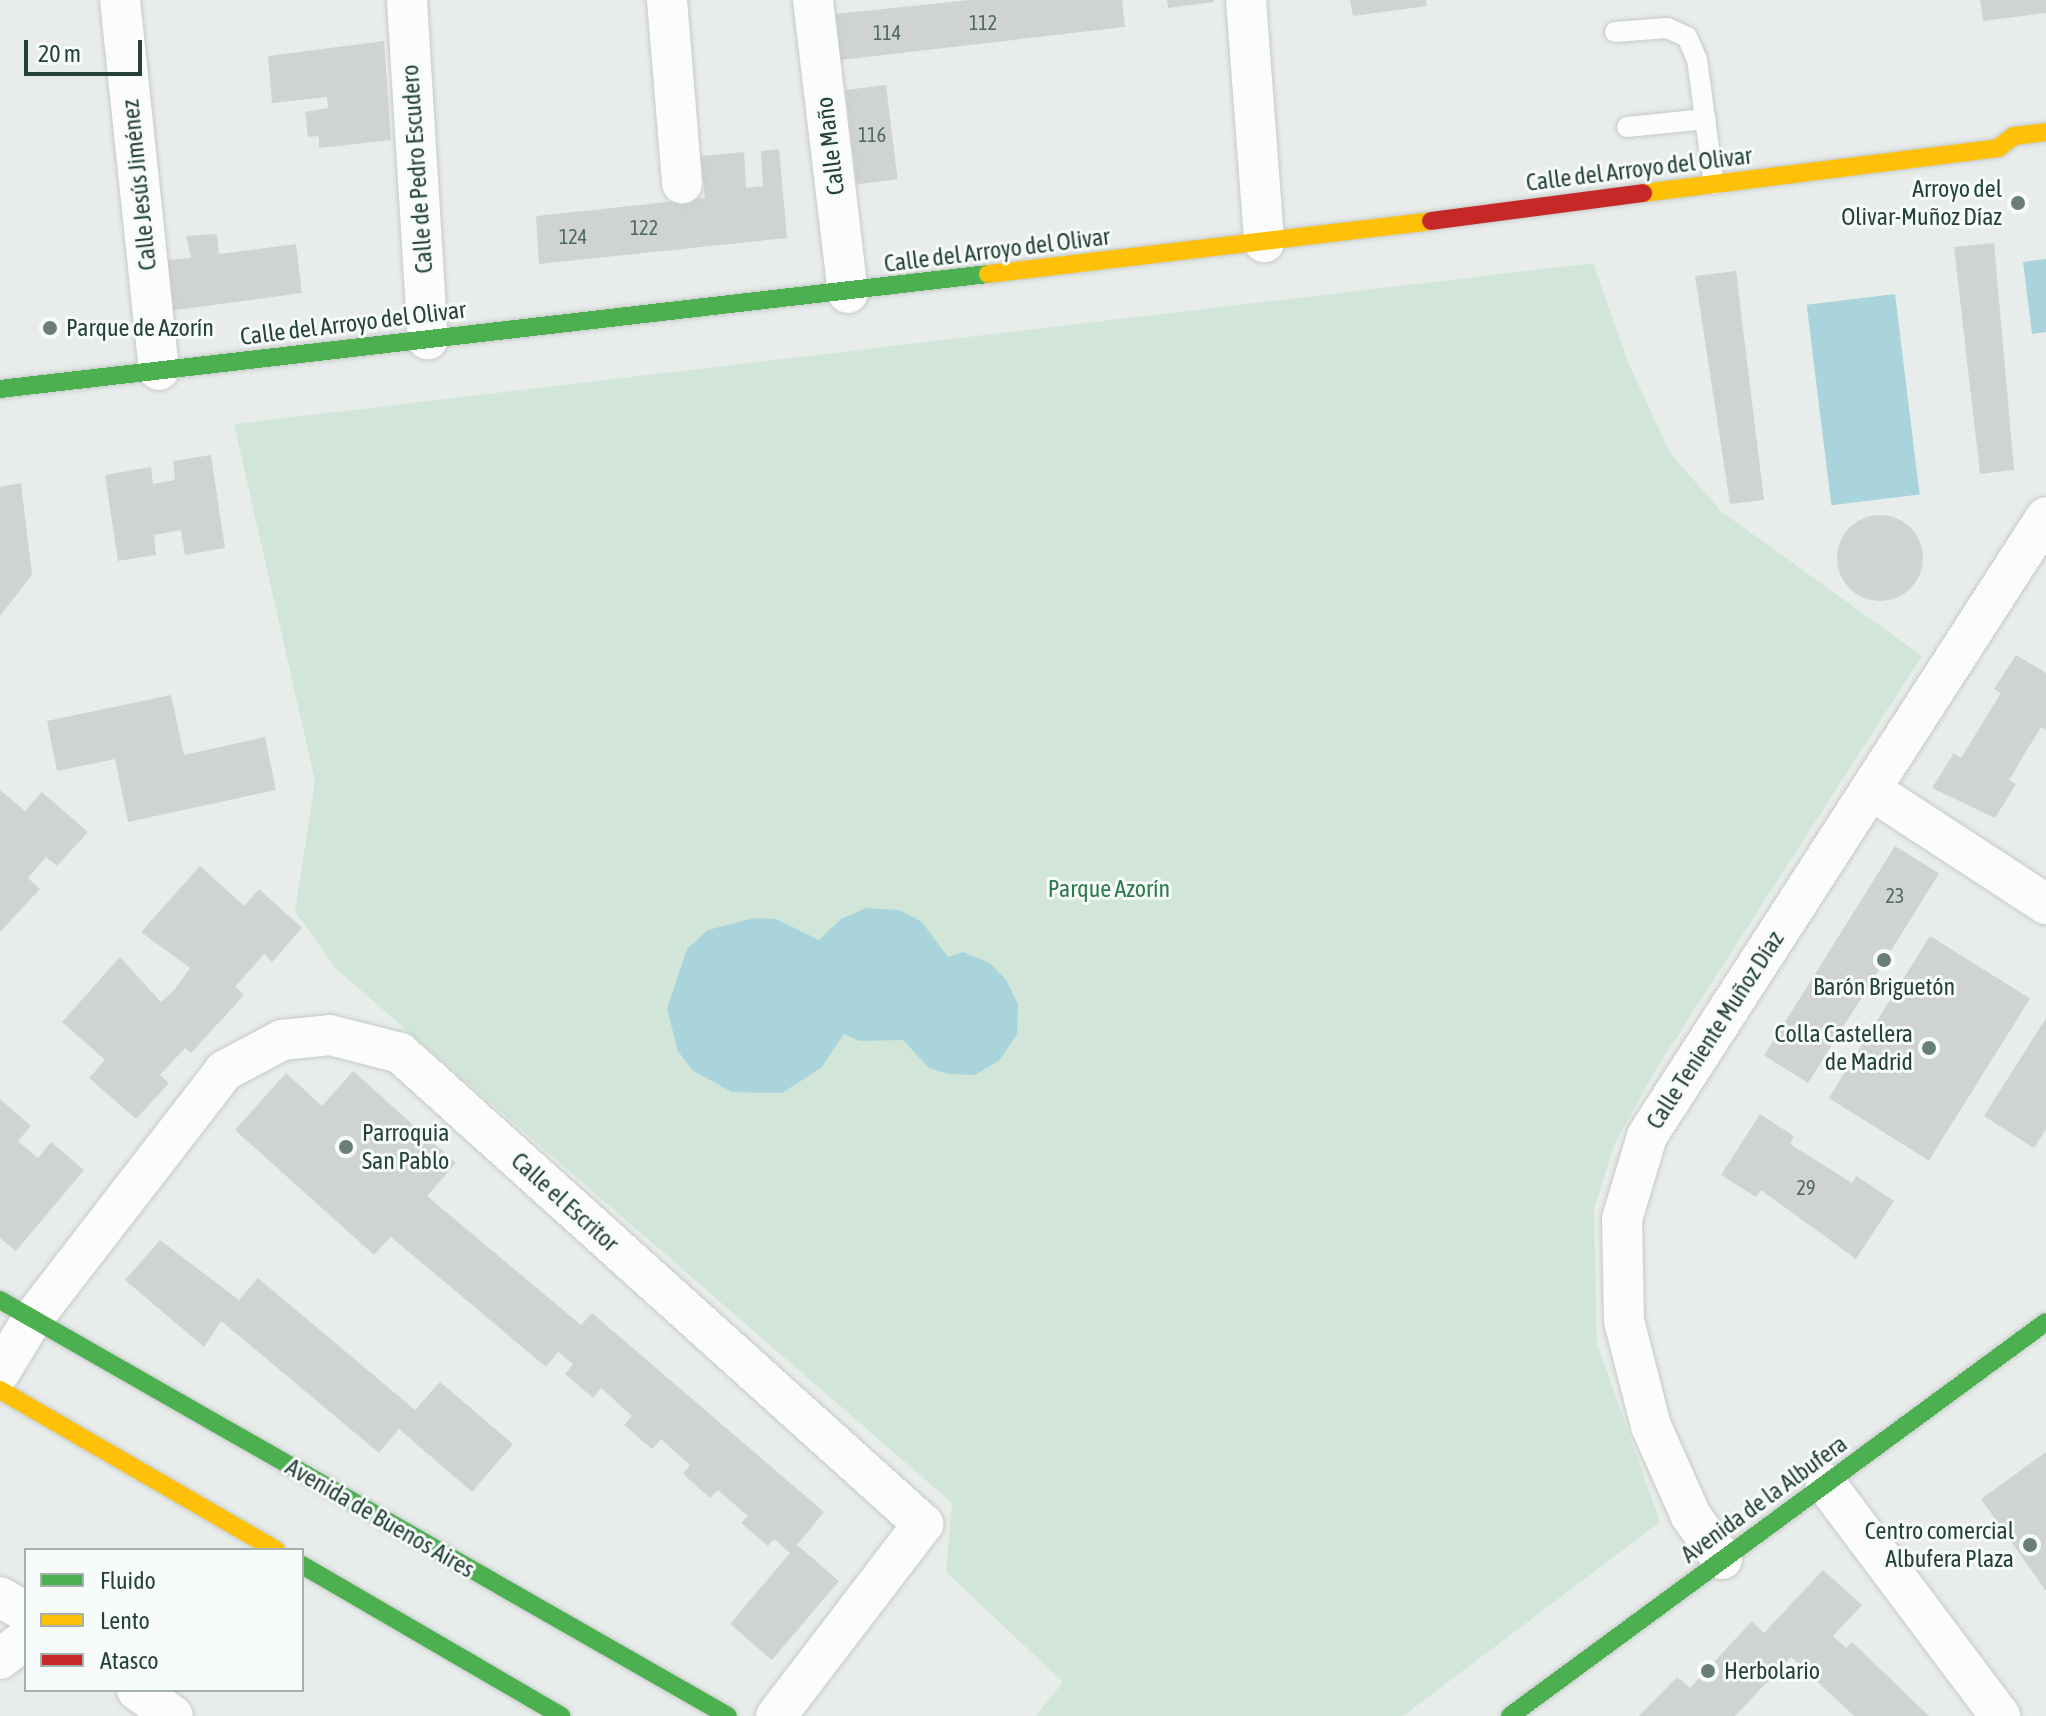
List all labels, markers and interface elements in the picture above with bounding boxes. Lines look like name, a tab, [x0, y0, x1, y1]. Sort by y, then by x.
house number: 112	[969, 10, 997, 34]
house number: 114	[873, 20, 901, 44]
scale bar	[28, 24, 146, 74]
text: 20 m	[38, 40, 81, 67]
street label: Calle de Pedro Escudero	[395, 64, 439, 274]
street label: Calle Maño	[810, 95, 850, 197]
street label: Calle Jesús Jiménez	[116, 98, 162, 272]
house number: 116	[858, 122, 886, 146]
street label: Calle del Arroyo del Olivar	[1524, 141, 1754, 197]
place label: Arroyo del Olivar-Muñoz Díaz	[1841, 175, 2002, 231]
marker: Arroyo del Olivar-Muñoz Díaz	[2009, 194, 2027, 212]
house number: 122	[630, 215, 658, 239]
street label: Calle del Arroyo del Olivar	[882, 222, 1112, 278]
house number: 124	[559, 224, 587, 248]
street label: Calle del Arroyo del Olivar	[238, 295, 468, 351]
place label: Parque de Azorín	[66, 314, 214, 342]
marker: Parque de Azorín	[41, 319, 59, 337]
park label: Parque Azorín	[1048, 875, 1170, 903]
house number: 23	[1886, 883, 1904, 907]
street label: Calle Teniente Muñoz Díaz	[1640, 926, 1790, 1134]
marker: Barón Briguetón	[1875, 951, 1893, 969]
place label: Barón Briguetón	[1813, 973, 1955, 1001]
place label: Colla Castellera de Madrid	[1775, 1020, 1913, 1076]
marker: Colla Castellera de Madrid	[1920, 1039, 1938, 1057]
place label: Parroquia San Pablo	[362, 1119, 450, 1175]
marker: Parroquia San Pablo	[337, 1138, 355, 1156]
street label: Calle el Escritor	[505, 1146, 625, 1258]
house number: 29	[1797, 1175, 1815, 1199]
street label: Avenida de la Albufera	[1675, 1429, 1853, 1569]
street label: Avenida de Buenos Aires	[281, 1452, 479, 1584]
place label: Centro comercial Albufera Plaza	[1865, 1517, 2014, 1573]
marker: Centro comercial Albufera Plaza	[2021, 1536, 2039, 1554]
legend	[24, 1548, 304, 1692]
text: Fluido	[100, 1567, 156, 1594]
text: Lento	[100, 1607, 150, 1634]
text: Atasco	[100, 1647, 158, 1674]
place label: Herbolario	[1724, 1657, 1820, 1685]
marker: Herbolario	[1699, 1662, 1717, 1680]

